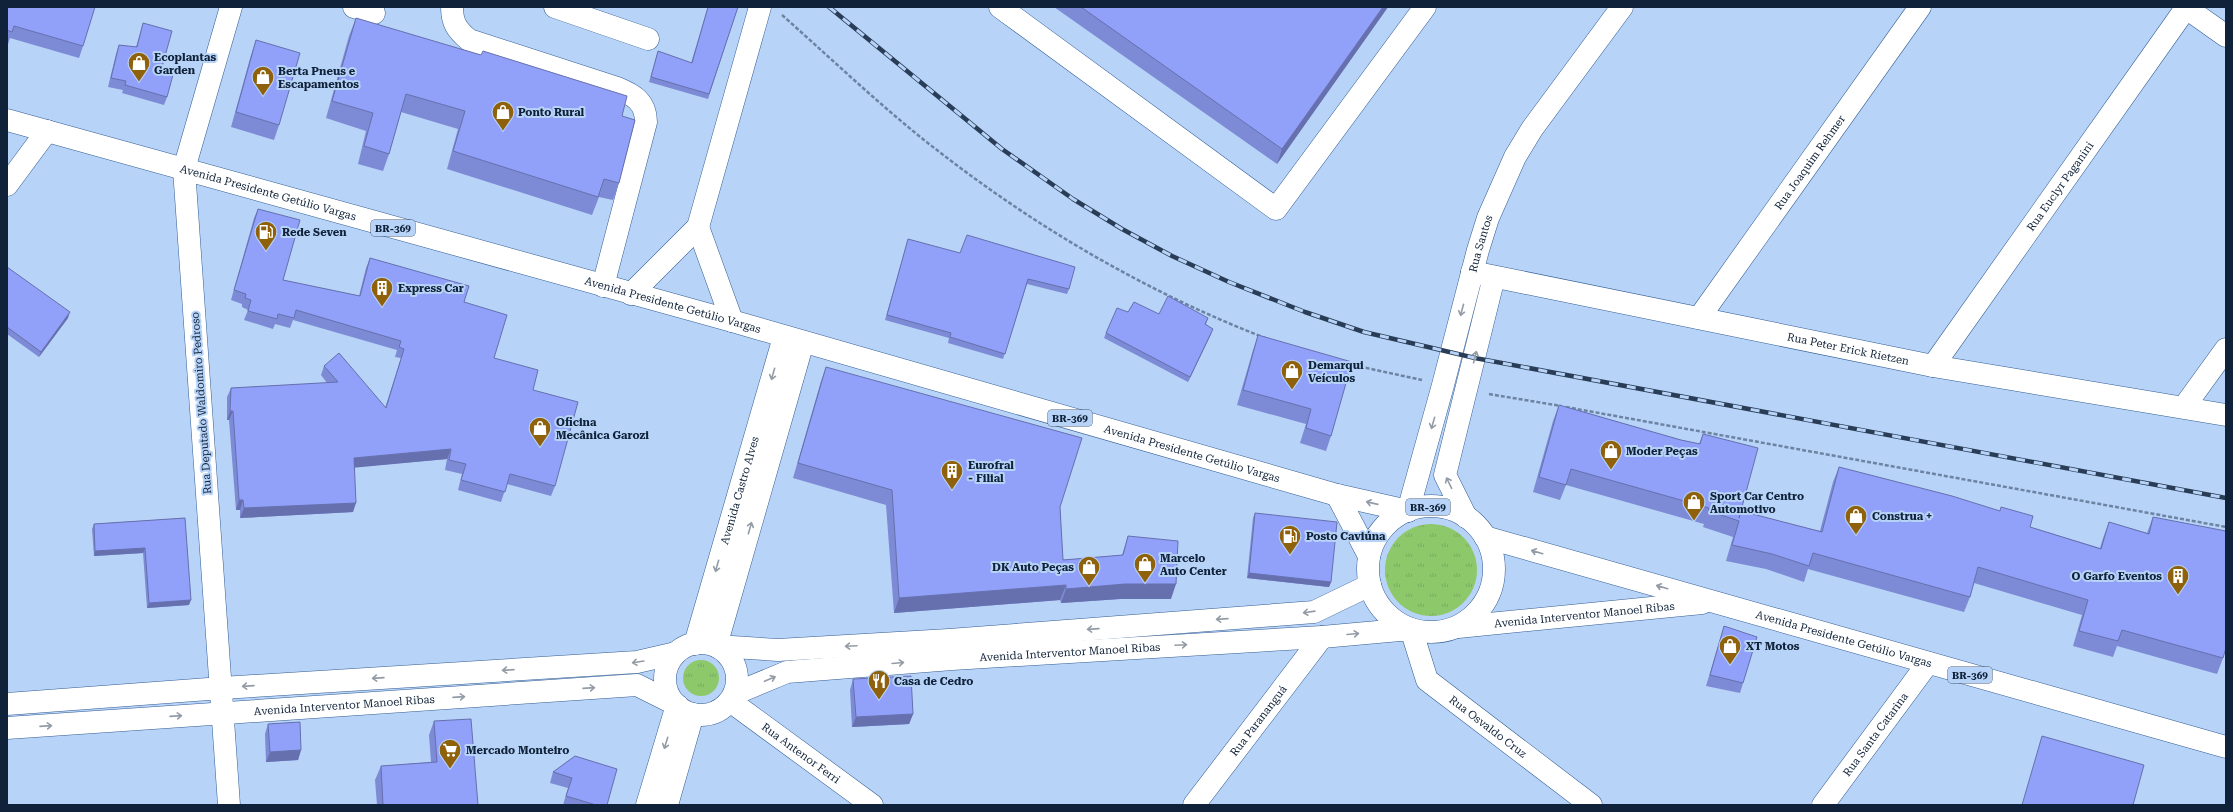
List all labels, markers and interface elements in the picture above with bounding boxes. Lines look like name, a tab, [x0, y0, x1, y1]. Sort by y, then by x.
shop icon: Ecoplantas Garden	[126, 50, 152, 83]
place label: Ecoplantas Garden	[154, 51, 217, 77]
shop icon: Berta Pneus e Escapamentos	[250, 64, 276, 97]
place label: Berta Pneus e Escapamentos	[278, 65, 359, 91]
shop icon: Ponto Rural	[490, 99, 516, 132]
place label: Ponto Rural	[518, 106, 585, 119]
street label: Rua Joaquim Rehmer	[1772, 112, 1848, 212]
street label: Rua Euclyr Paganini	[2024, 139, 2097, 234]
street label: Avenida Presidente Getúlio Vargas	[178, 162, 358, 224]
street label: Rua Santos	[1466, 213, 1496, 274]
fuel station icon: Rede Seven	[253, 219, 279, 252]
road number: BR-369	[371, 220, 415, 236]
place label: Rede Seven	[282, 226, 347, 239]
street label: Avenida Presidente Getúlio Vargas	[583, 274, 762, 336]
building icon: Express Car	[369, 275, 395, 308]
place label: Express Car	[398, 282, 464, 295]
one-way arrow	[1458, 303, 1465, 316]
street label: Rua Deputado Waldomiro Pedroso	[189, 311, 214, 495]
street label: Rua Peter Erick Rietzen	[1786, 330, 1910, 368]
one-way arrow	[1472, 351, 1479, 364]
shop icon: Demarqui Veículos	[1279, 358, 1305, 391]
place label: Demarqui Veículos	[1308, 359, 1364, 385]
one-way arrow	[769, 367, 776, 380]
road number: BR-369	[1048, 410, 1092, 426]
shop icon: Oficina Mecânica Garozi	[527, 415, 553, 448]
place label: Oficina Mecânica Garozi	[556, 416, 649, 442]
one-way arrow	[1429, 416, 1436, 429]
street label: Avenida Presidente Getúlio Vargas	[1102, 422, 1281, 485]
street label: Avenida Castro Alves	[718, 435, 762, 546]
shop icon: Moder Peças	[1598, 438, 1624, 471]
place label: Moder Peças	[1626, 445, 1698, 458]
building icon: Eurofral - Filial	[939, 458, 965, 491]
place label: Eurofral - Filial	[968, 459, 1014, 485]
one-way arrow	[1445, 477, 1452, 489]
shop icon: Sport Car Centro Automotivo	[1681, 489, 1707, 522]
place label: Sport Car Centro Automotivo	[1710, 490, 1804, 516]
one-way arrow	[1366, 498, 1379, 506]
road number: BR-369	[1406, 499, 1450, 515]
shop icon: Construa +	[1843, 503, 1869, 536]
place label: Construa +	[1872, 510, 1932, 523]
one-way arrow	[747, 522, 754, 535]
fuel station icon: Posto Caviúna	[1277, 523, 1303, 556]
place label: Posto Caviúna	[1306, 530, 1386, 543]
one-way arrow	[1531, 548, 1544, 555]
shop icon: Marcelo Auto Center	[1132, 551, 1158, 584]
place label: Marcelo Auto Center	[1160, 552, 1227, 578]
shop icon: DK Auto Peças	[1076, 554, 1102, 587]
one-way arrow	[713, 559, 720, 572]
place label: DK Auto Peças	[992, 561, 1074, 574]
building icon: O Garfo Eventos	[2165, 563, 2191, 596]
place label: O Garfo Eventos	[2072, 570, 2162, 583]
one-way arrow	[1656, 583, 1669, 590]
street label: Avenida Interventor Manoel Ribas	[1494, 600, 1675, 630]
one-way arrow	[1303, 608, 1316, 616]
street label: Avenida Presidente Getúlio Vargas	[1754, 608, 1933, 670]
one-way arrow	[1216, 616, 1229, 623]
one-way arrow	[1087, 626, 1100, 633]
one-way arrow	[1346, 630, 1359, 637]
shop icon: XT Motos	[1717, 633, 1743, 666]
place label: XT Motos	[1746, 640, 1800, 653]
street label: Avenida Interventor Manoel Ribas	[979, 641, 1161, 664]
one-way arrow	[845, 642, 858, 649]
one-way arrow	[1174, 642, 1187, 649]
one-way arrow	[632, 658, 645, 666]
one-way arrow	[891, 660, 904, 667]
one-way arrow	[502, 667, 515, 674]
road number: BR-369	[1948, 667, 1992, 683]
restaurant icon: Casa de Cedro	[866, 668, 892, 701]
one-way arrow	[372, 675, 385, 682]
one-way arrow	[763, 675, 775, 683]
place label: Casa de Cedro	[894, 675, 973, 688]
one-way arrow	[242, 683, 255, 690]
street label: Rua Parananguá	[1228, 683, 1290, 759]
one-way arrow	[582, 684, 595, 692]
street label: Rua Santa Catarina	[1841, 690, 1911, 779]
street label: Avenida Interventor Manoel Ribas	[253, 693, 435, 718]
one-way arrow	[452, 693, 465, 700]
street label: Rua Osvaldo Cruz	[1446, 693, 1529, 760]
one-way arrow	[169, 713, 182, 720]
street label: Rua Antenor Ferri	[759, 720, 843, 787]
one-way arrow	[39, 722, 52, 729]
one-way arrow	[662, 736, 669, 749]
supermarket icon: Mercado Monteiro	[437, 737, 463, 770]
place label: Mercado Monteiro	[466, 744, 569, 757]

